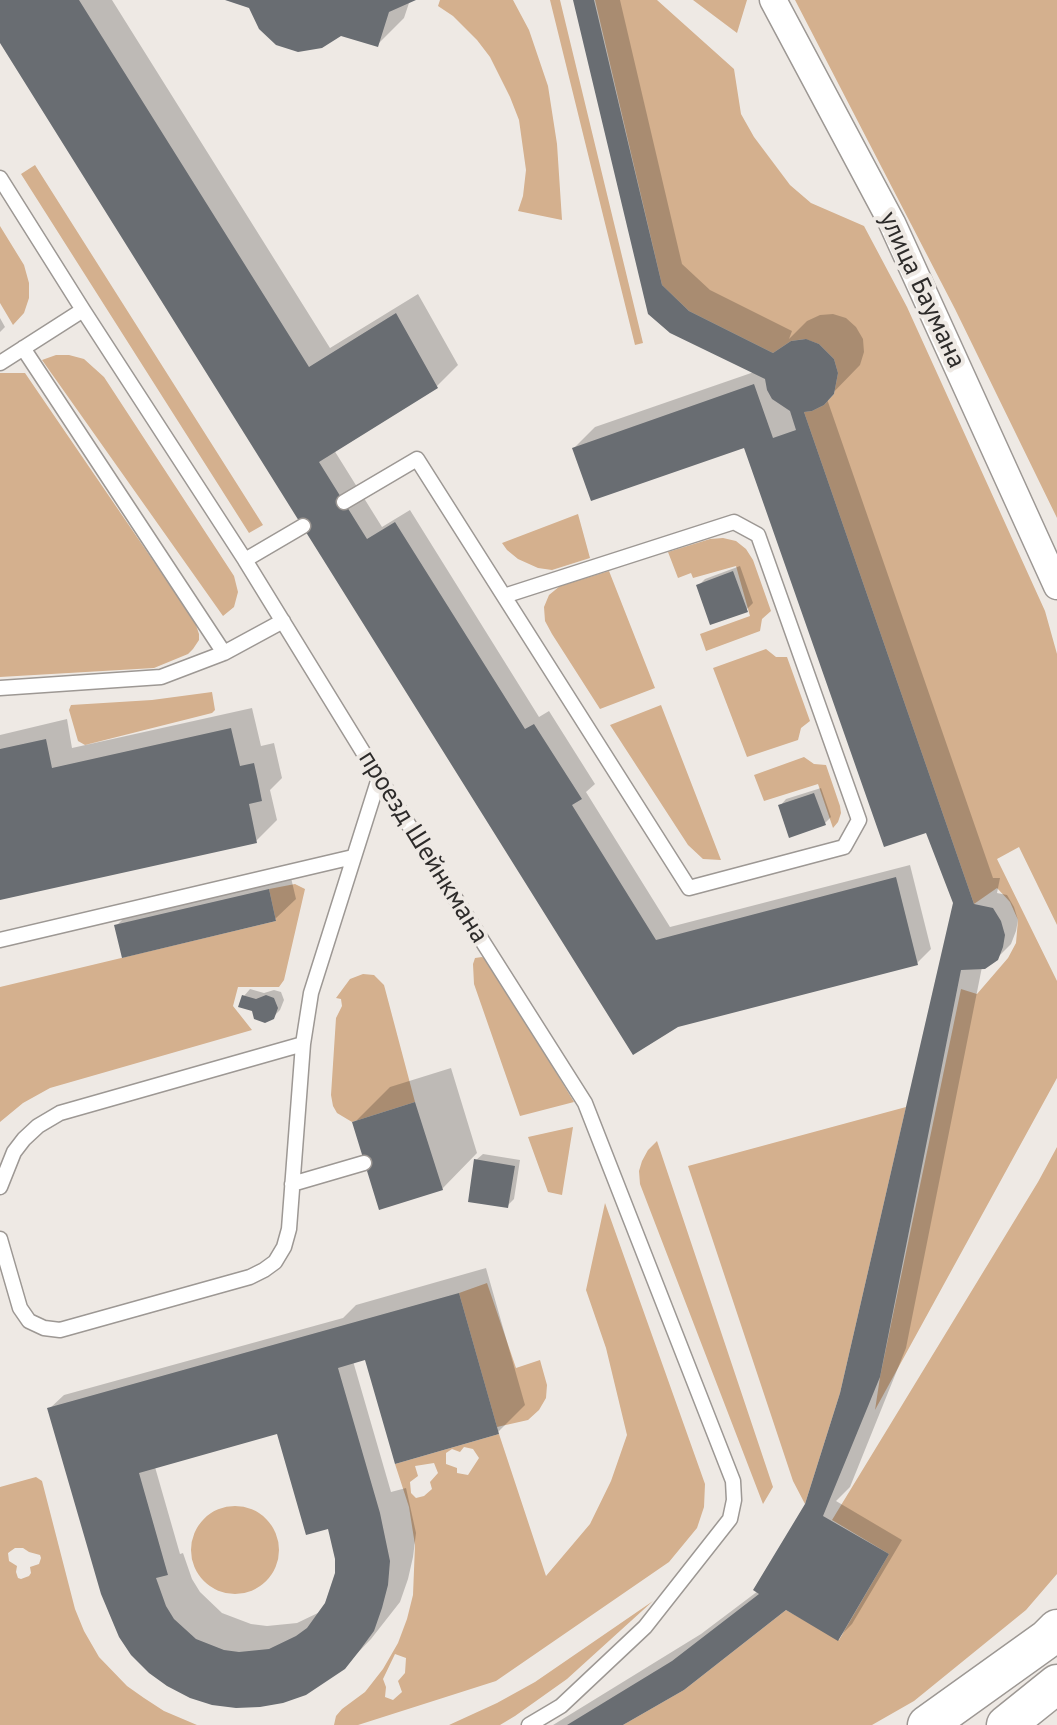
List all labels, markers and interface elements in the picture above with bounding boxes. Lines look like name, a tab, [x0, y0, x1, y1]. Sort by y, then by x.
street label: улица Баумана	[872, 207, 972, 373]
street label: проезд Шейнкмана	[351, 745, 495, 949]

